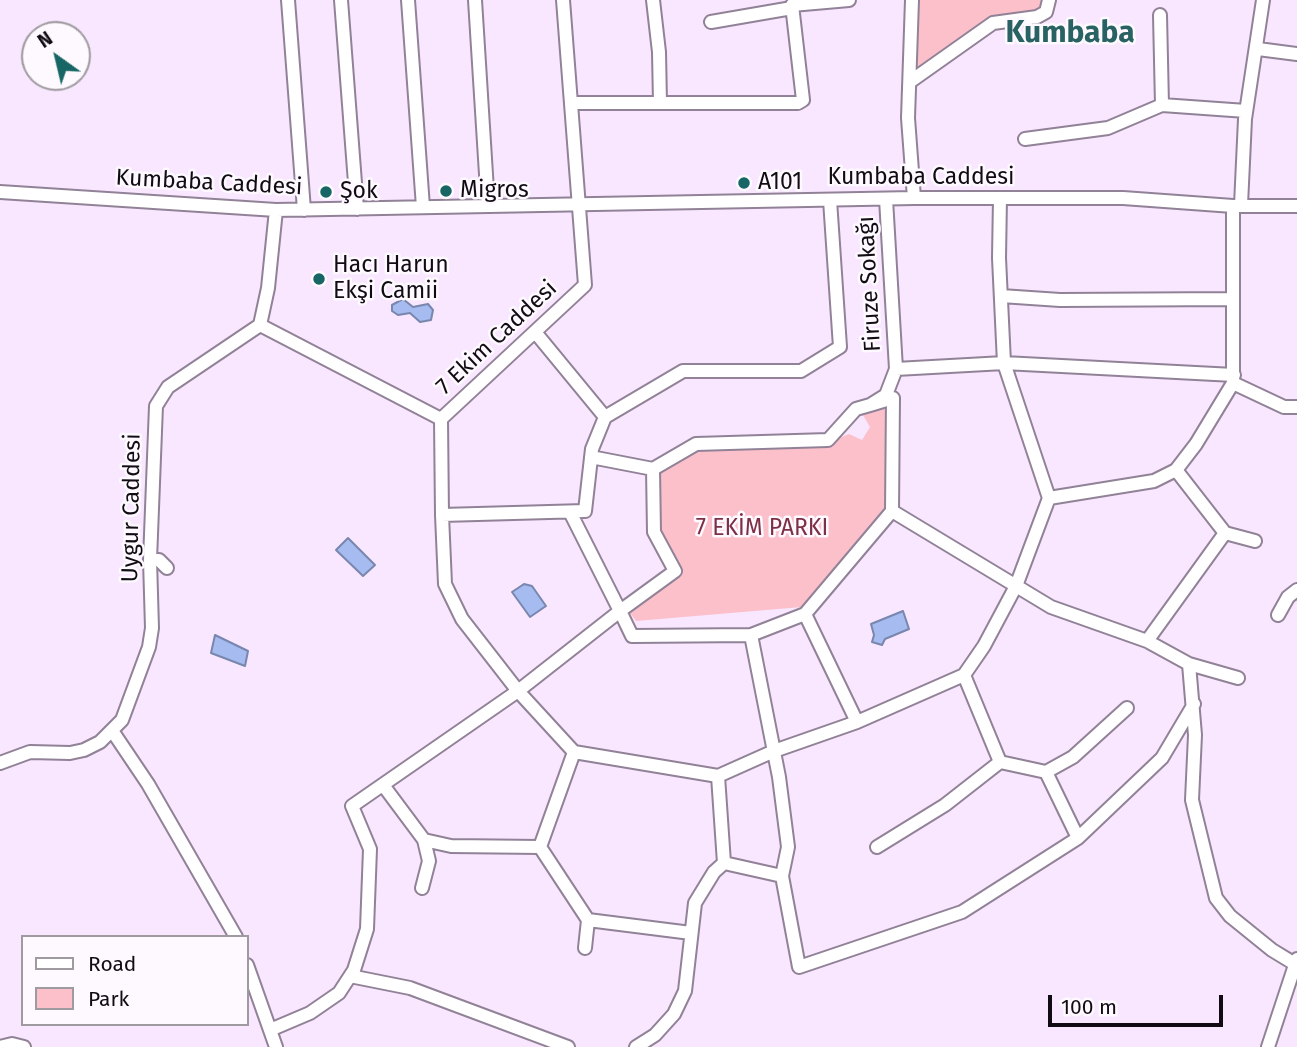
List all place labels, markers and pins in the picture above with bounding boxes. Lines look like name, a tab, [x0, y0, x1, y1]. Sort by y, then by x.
place label: A101	[758, 169, 802, 197]
marker: A101	[736, 175, 752, 191]
place label: Migros	[460, 177, 529, 205]
place label: Şok	[340, 178, 378, 206]
marker: Migros	[438, 183, 454, 199]
marker: Şok	[318, 184, 334, 200]
place label: Hacı Harun Ekşi Camii	[333, 252, 449, 306]
marker: Hacı Harun Ekşi Camii	[311, 271, 327, 287]

